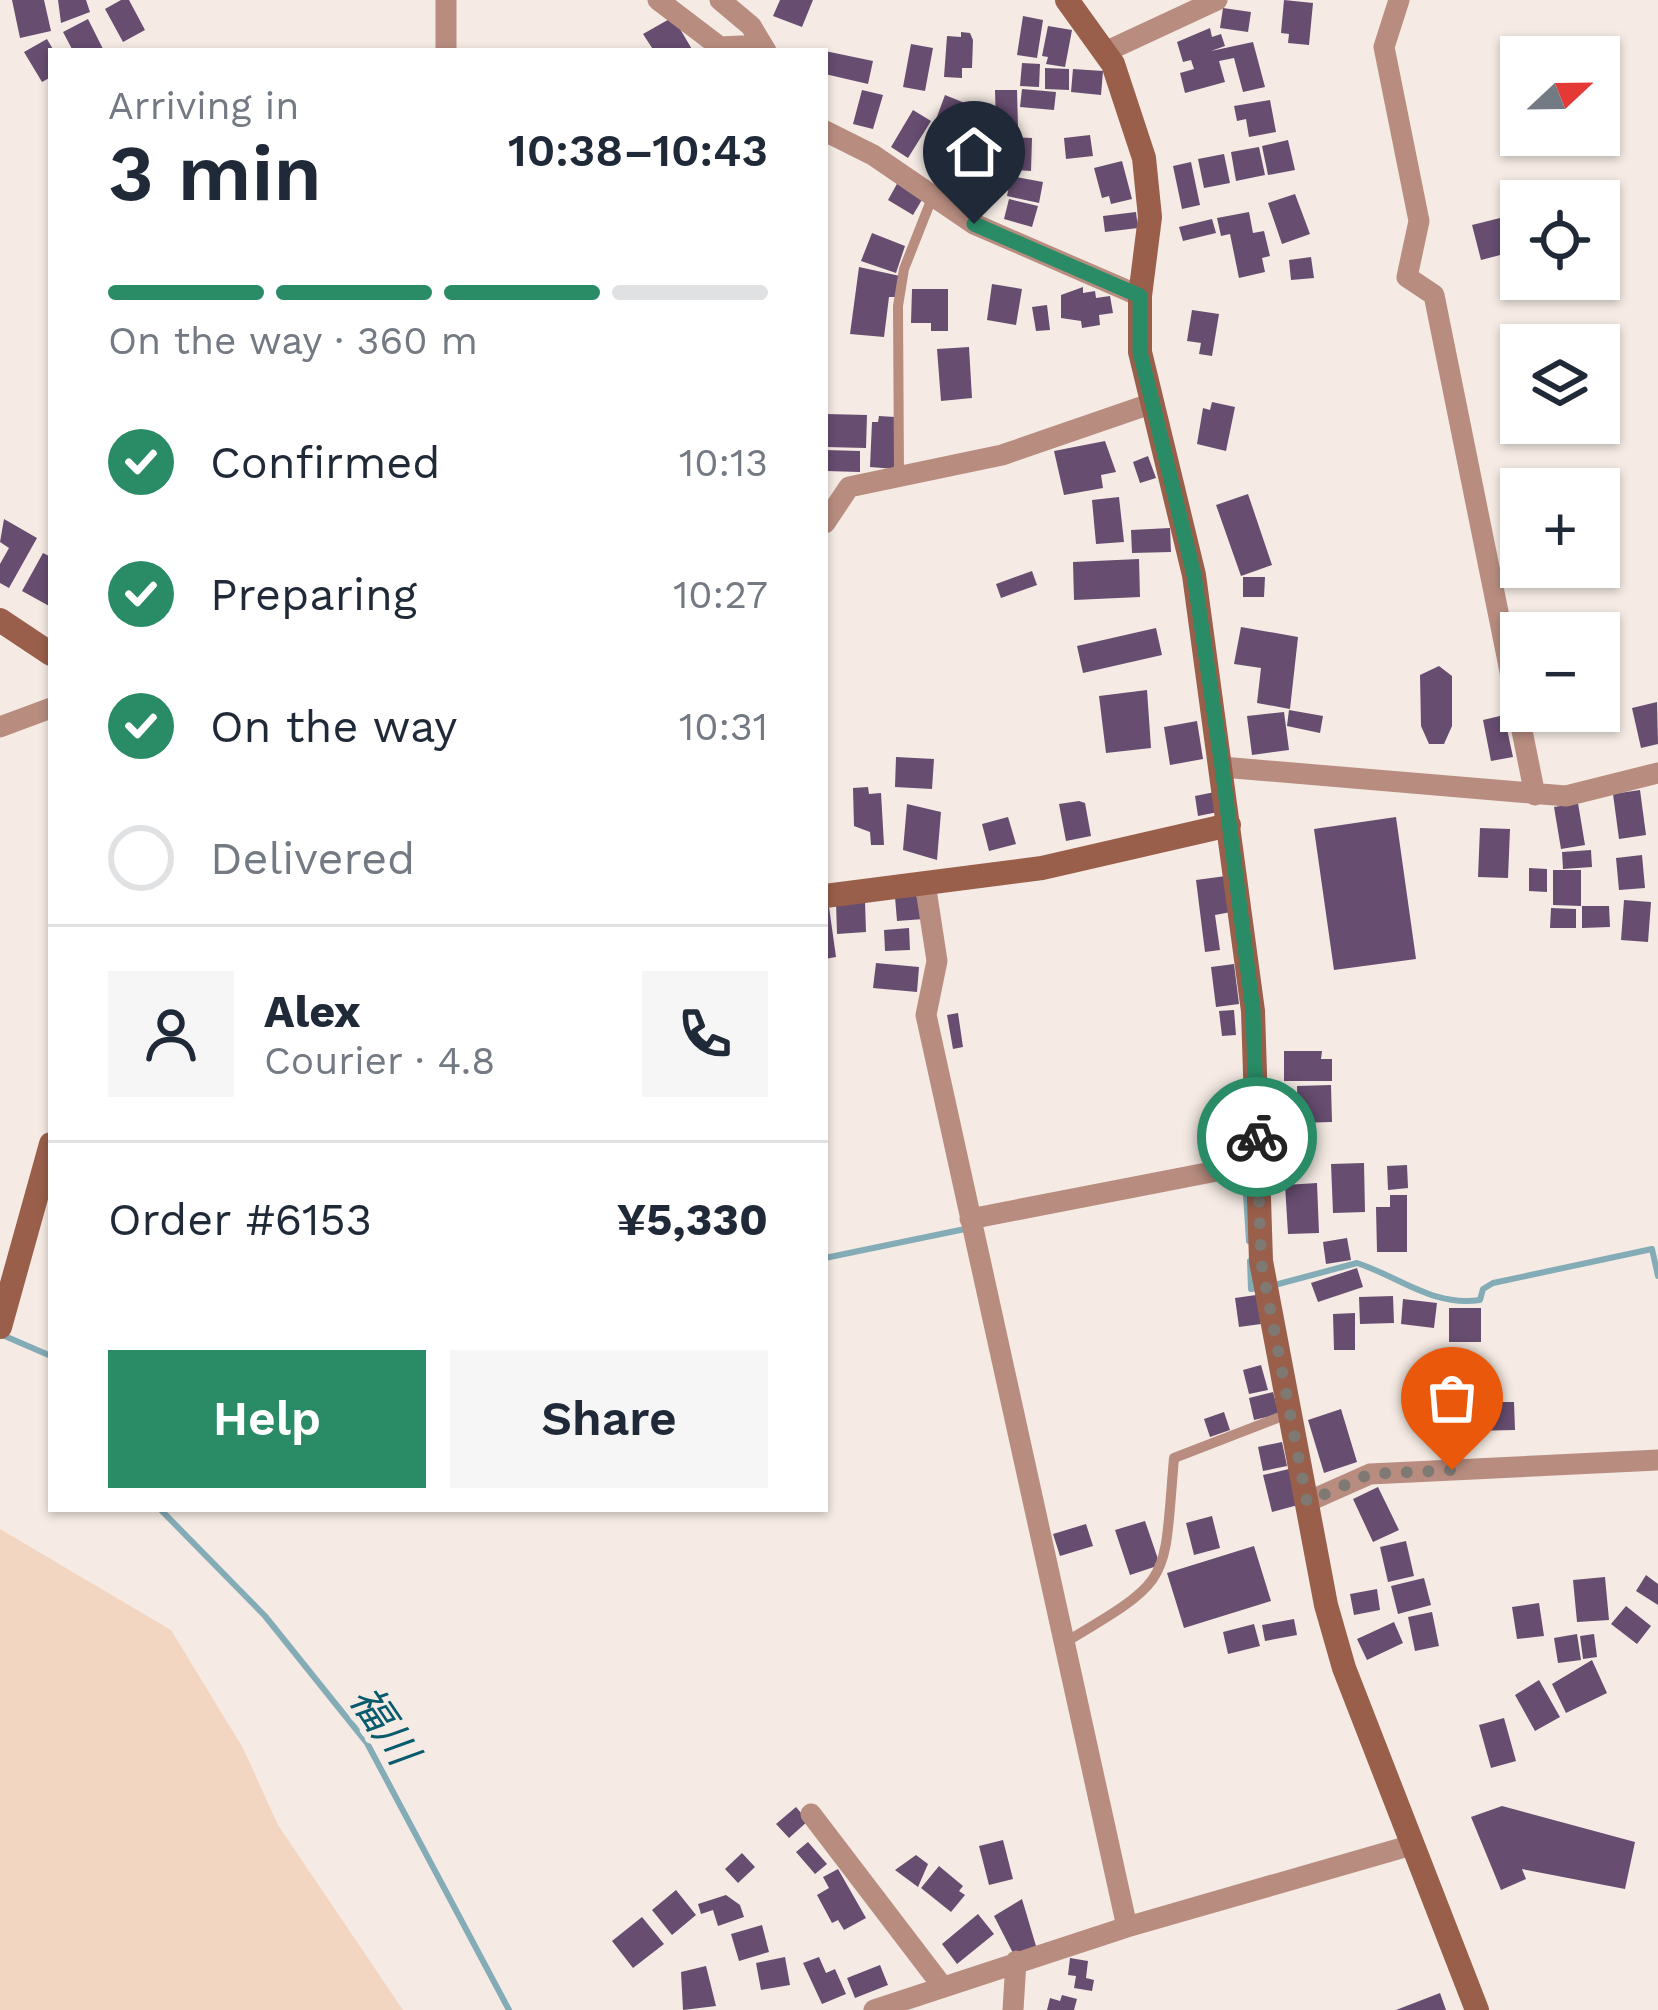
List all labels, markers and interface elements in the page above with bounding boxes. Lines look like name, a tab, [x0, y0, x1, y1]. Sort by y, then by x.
north arrow	[1500, 36, 1620, 156]
map controls	[1500, 36, 1620, 732]
text: Arriving in	[108, 83, 299, 128]
pin	[923, 101, 1025, 224]
icon: home	[941, 119, 1007, 185]
text: 10:38–10:43	[508, 124, 768, 177]
text: 3 min	[108, 127, 322, 219]
button: locate	[1500, 180, 1620, 300]
text: On the way · 360 m	[108, 318, 478, 363]
button: layers	[1500, 324, 1620, 444]
icon: check	[108, 429, 174, 495]
text: Confirmed	[210, 436, 441, 489]
text: 10:13	[679, 440, 768, 485]
button: +	[1500, 468, 1620, 588]
icon: check	[108, 561, 174, 627]
text: Preparing	[210, 568, 417, 621]
text: 10:27	[673, 572, 768, 617]
button: −	[1500, 612, 1620, 732]
icon: check	[108, 693, 174, 759]
text: On the way	[210, 700, 457, 753]
text: 10:31	[679, 704, 768, 749]
text: Delivered	[210, 832, 415, 885]
button: person	[108, 971, 234, 1097]
button: phone	[642, 971, 768, 1097]
text: Alex	[264, 985, 361, 1038]
text: Courier · 4.8	[264, 1038, 495, 1083]
courier	[1197, 1077, 1317, 1197]
icon: bike	[1224, 1104, 1290, 1170]
text: Order #6153	[108, 1193, 372, 1246]
text: ¥5,330	[616, 1193, 768, 1246]
pin	[1401, 1347, 1503, 1470]
button: Help	[108, 1350, 426, 1488]
button: Share	[450, 1350, 768, 1488]
icon: bag	[1419, 1365, 1485, 1431]
water label: 福川	[340, 1676, 430, 1777]

